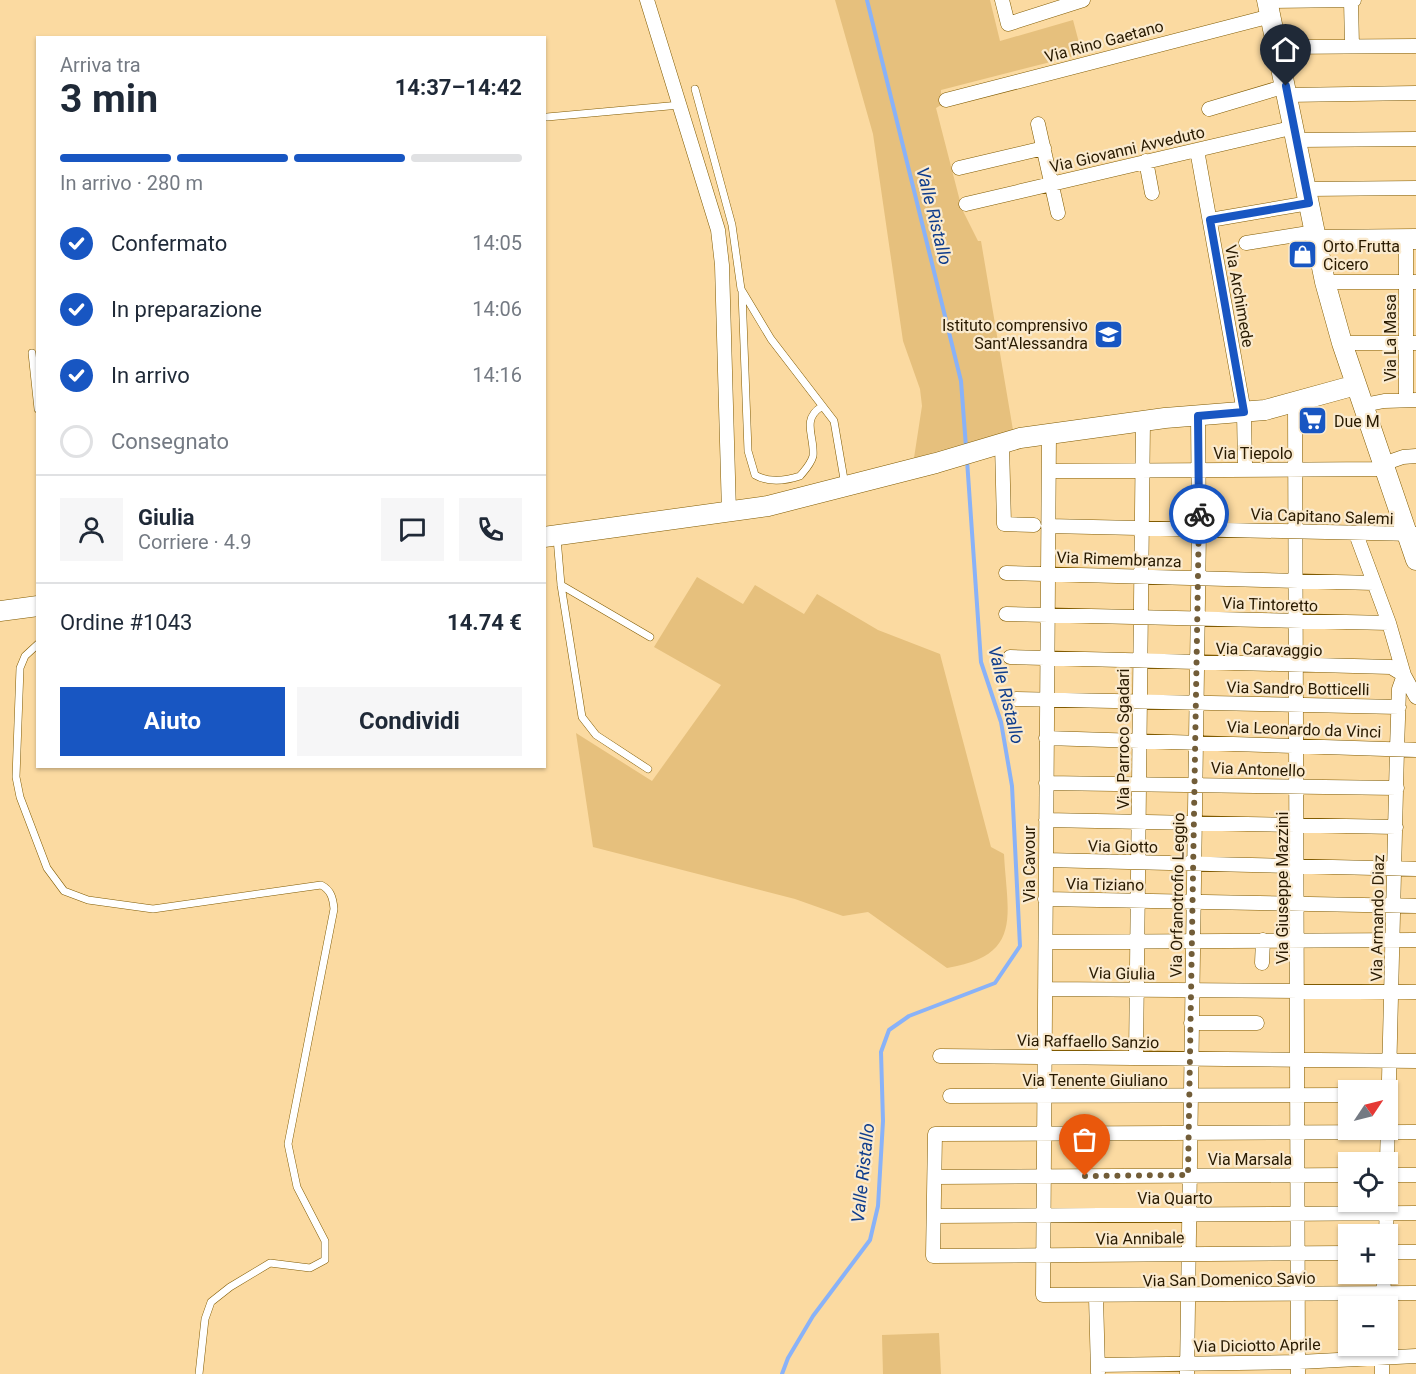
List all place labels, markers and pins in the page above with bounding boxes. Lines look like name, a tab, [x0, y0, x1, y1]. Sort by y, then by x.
pin	[1260, 24, 1311, 86]
place label: Orto Frutta Cicero	[1323, 237, 1400, 274]
shop icon: Orto Frutta Cicero	[1286, 239, 1318, 271]
place label: Istituto comprensivo Sant'Alessandra	[942, 316, 1088, 353]
school or university icon: Istituto comprensivo Sant'Alessandra	[1093, 318, 1125, 350]
supermarket icon: Due M	[1297, 405, 1329, 437]
place label: Due M	[1334, 412, 1380, 431]
pin	[1059, 1114, 1110, 1176]

